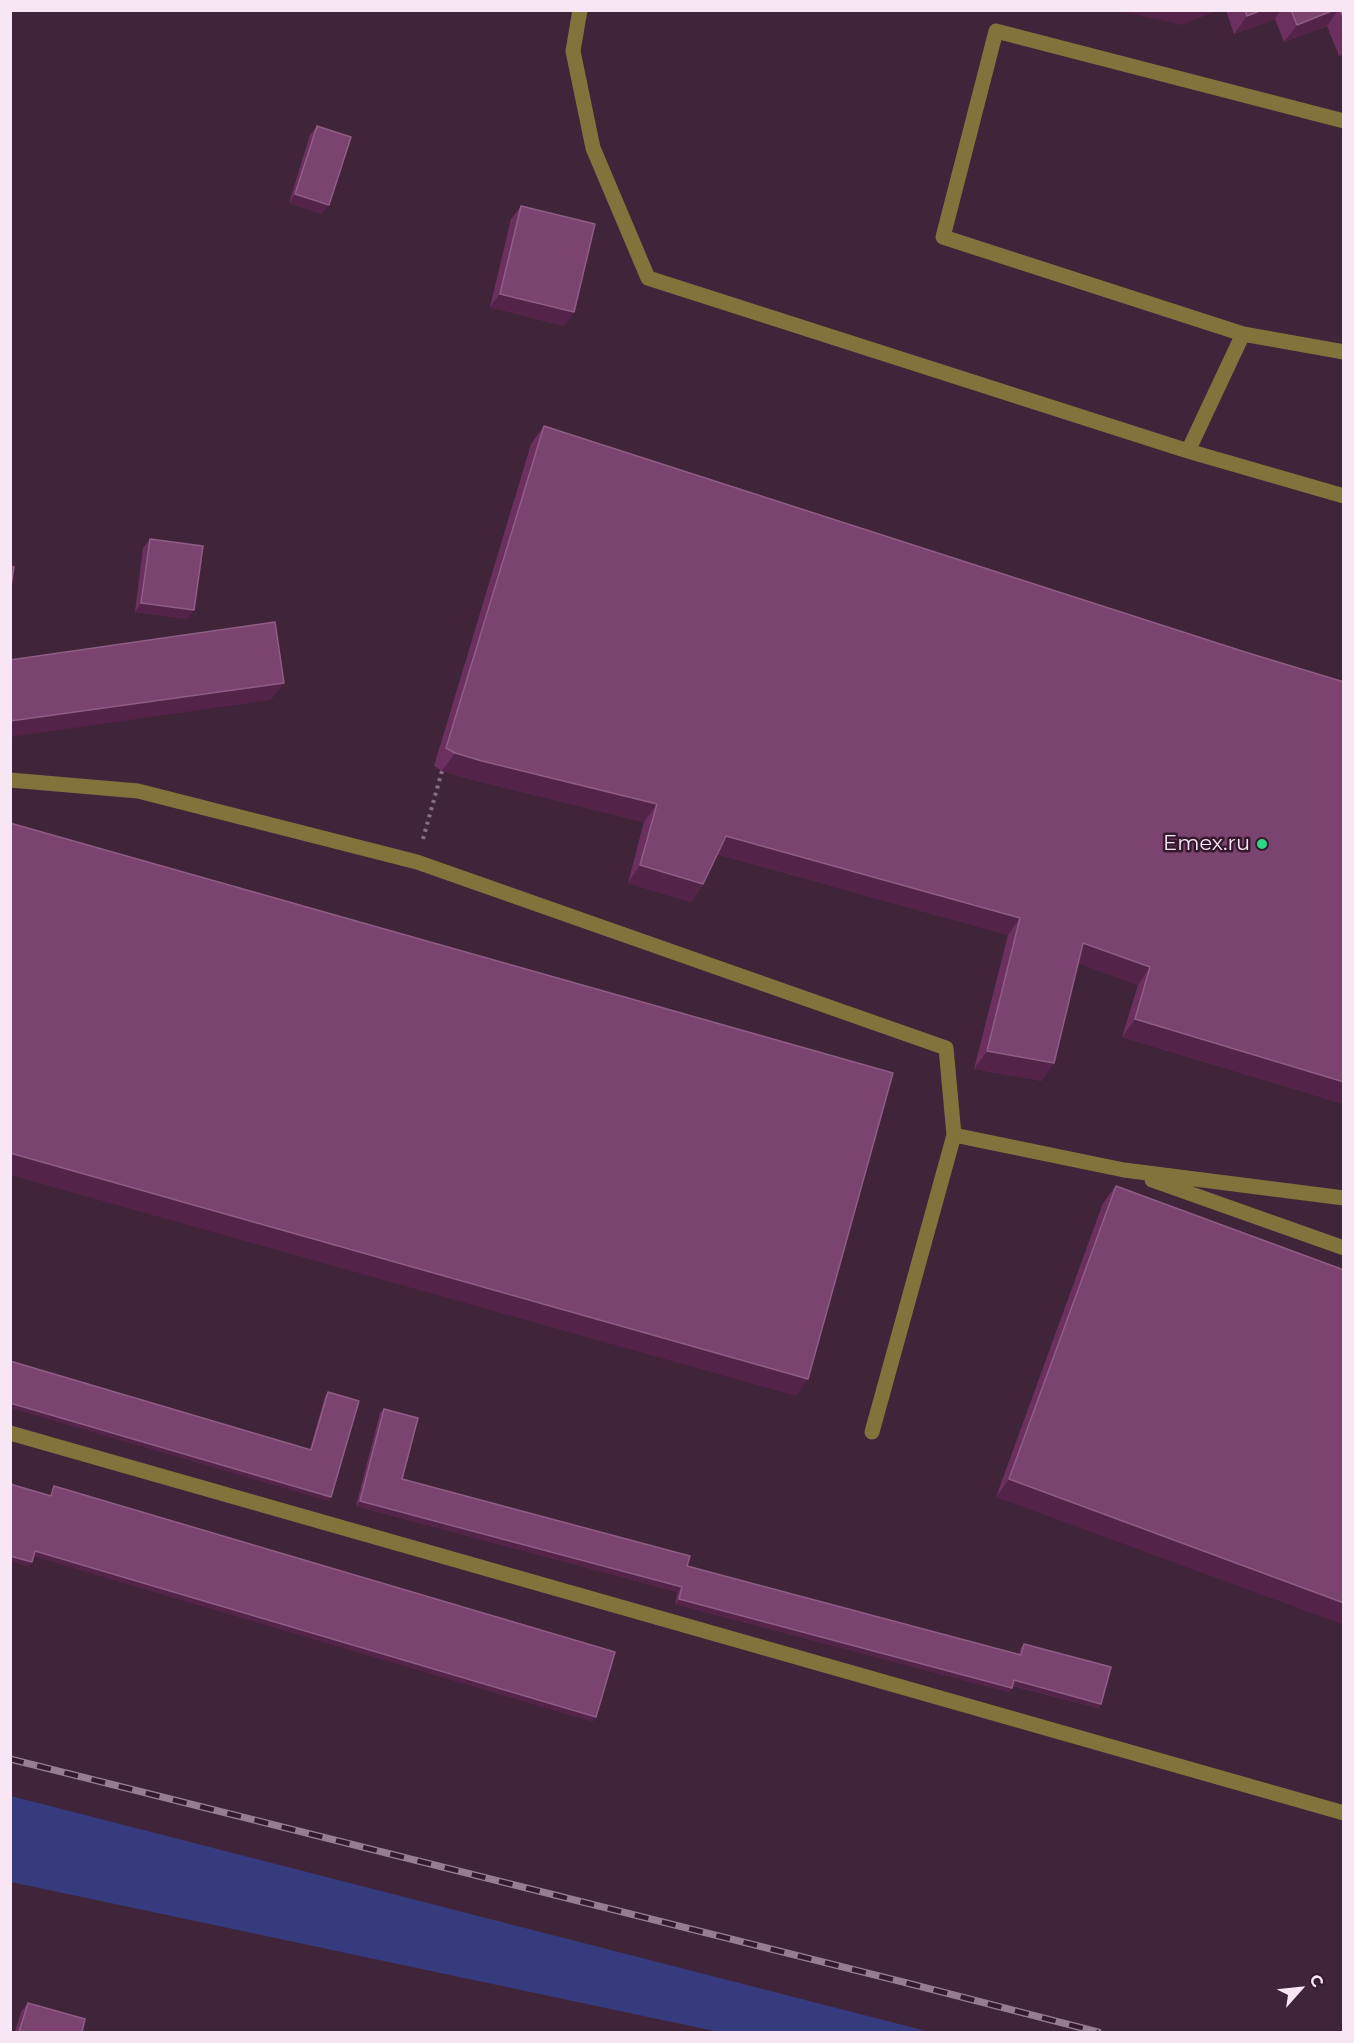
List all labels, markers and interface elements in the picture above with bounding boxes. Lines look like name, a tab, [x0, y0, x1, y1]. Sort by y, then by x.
place label: Emex.ru	[1163, 831, 1250, 857]
marker: Emex.ru	[1255, 837, 1269, 851]
north arrow	[1270, 1959, 1330, 2019]
text: С	[1305, 1971, 1328, 1990]

